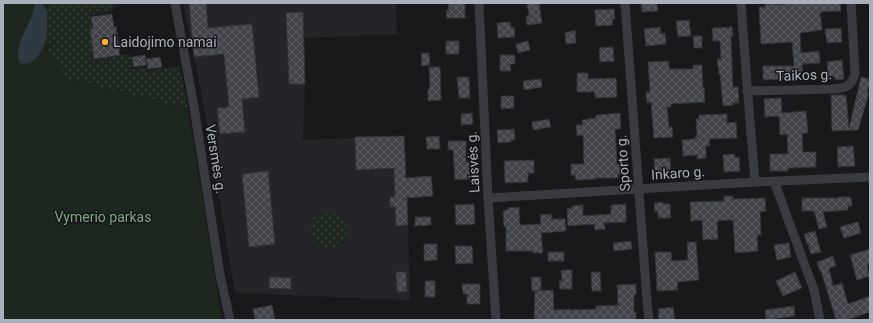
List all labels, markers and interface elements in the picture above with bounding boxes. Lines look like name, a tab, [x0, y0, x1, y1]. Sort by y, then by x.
place label: Laidojimo namai	[113, 34, 217, 50]
marker: Laidojimo namai	[100, 37, 110, 47]
street label: Taikos g.	[776, 66, 832, 84]
street label: Versmės g.	[203, 123, 229, 195]
street label: Laisvės g.	[463, 131, 483, 193]
street label: Sporto g.	[613, 134, 633, 192]
street label: Inkaro g.	[651, 163, 705, 183]
park label: Vymerio parkas	[55, 209, 151, 225]

